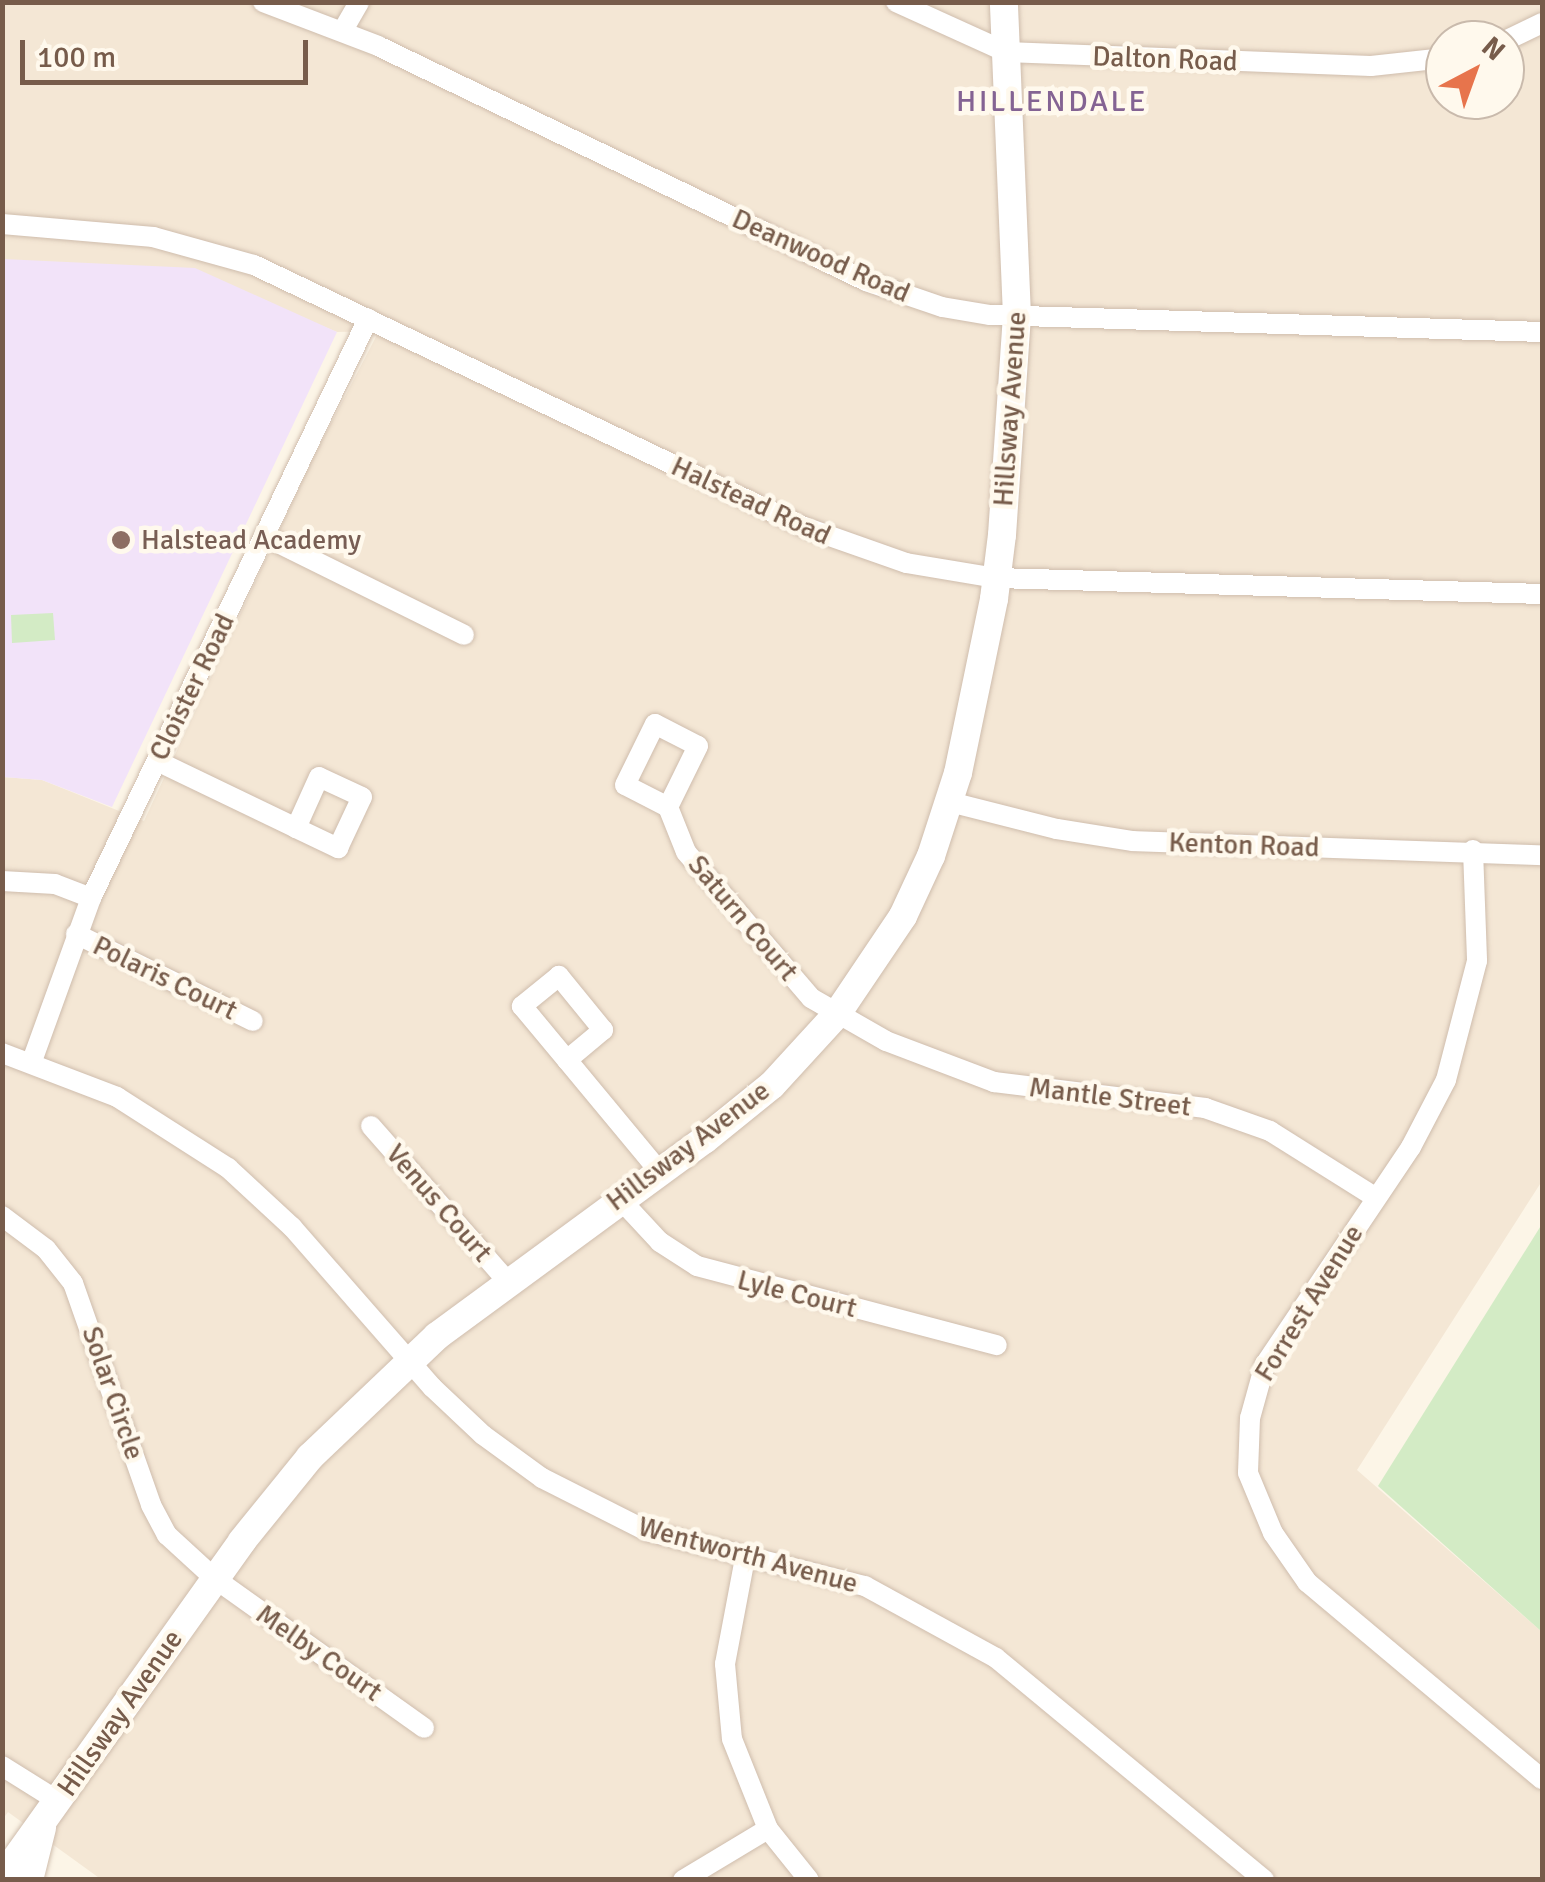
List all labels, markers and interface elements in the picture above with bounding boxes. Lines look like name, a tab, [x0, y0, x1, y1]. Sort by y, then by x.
scale bar	[25, 20, 312, 82]
north arrow	[1425, 20, 1525, 120]
text: N	[1475, 30, 1512, 68]
text: 100 m	[37, 39, 116, 76]
street label: Dalton Road	[1092, 40, 1238, 78]
district label: HILLENDALE	[956, 84, 1148, 120]
street label: Deanwood Road	[727, 202, 915, 310]
street label: Hillsway Avenue	[986, 310, 1034, 508]
street label: Halstead Road	[666, 449, 836, 553]
place label: Halstead Academy	[141, 523, 361, 557]
marker: Halstead Academy	[110, 529, 132, 551]
street label: Cloister Road	[142, 608, 242, 766]
street label: Kenton Road	[1168, 826, 1320, 864]
street label: Saturn Court	[681, 848, 805, 988]
street label: Polaris Court	[87, 929, 243, 1027]
street label: Mantle Street	[1027, 1070, 1193, 1124]
street label: Hillsway Avenue	[600, 1074, 776, 1218]
street label: Venus Court	[379, 1137, 499, 1269]
street label: Forrest Avenue	[1248, 1219, 1370, 1387]
street label: Lyle Court	[734, 1263, 860, 1325]
street label: Solar Circle	[75, 1322, 151, 1464]
street label: Wentworth Avenue	[634, 1510, 862, 1600]
street label: Melby Court	[250, 1597, 388, 1709]
street label: Hillsway Avenue	[50, 1623, 190, 1803]

